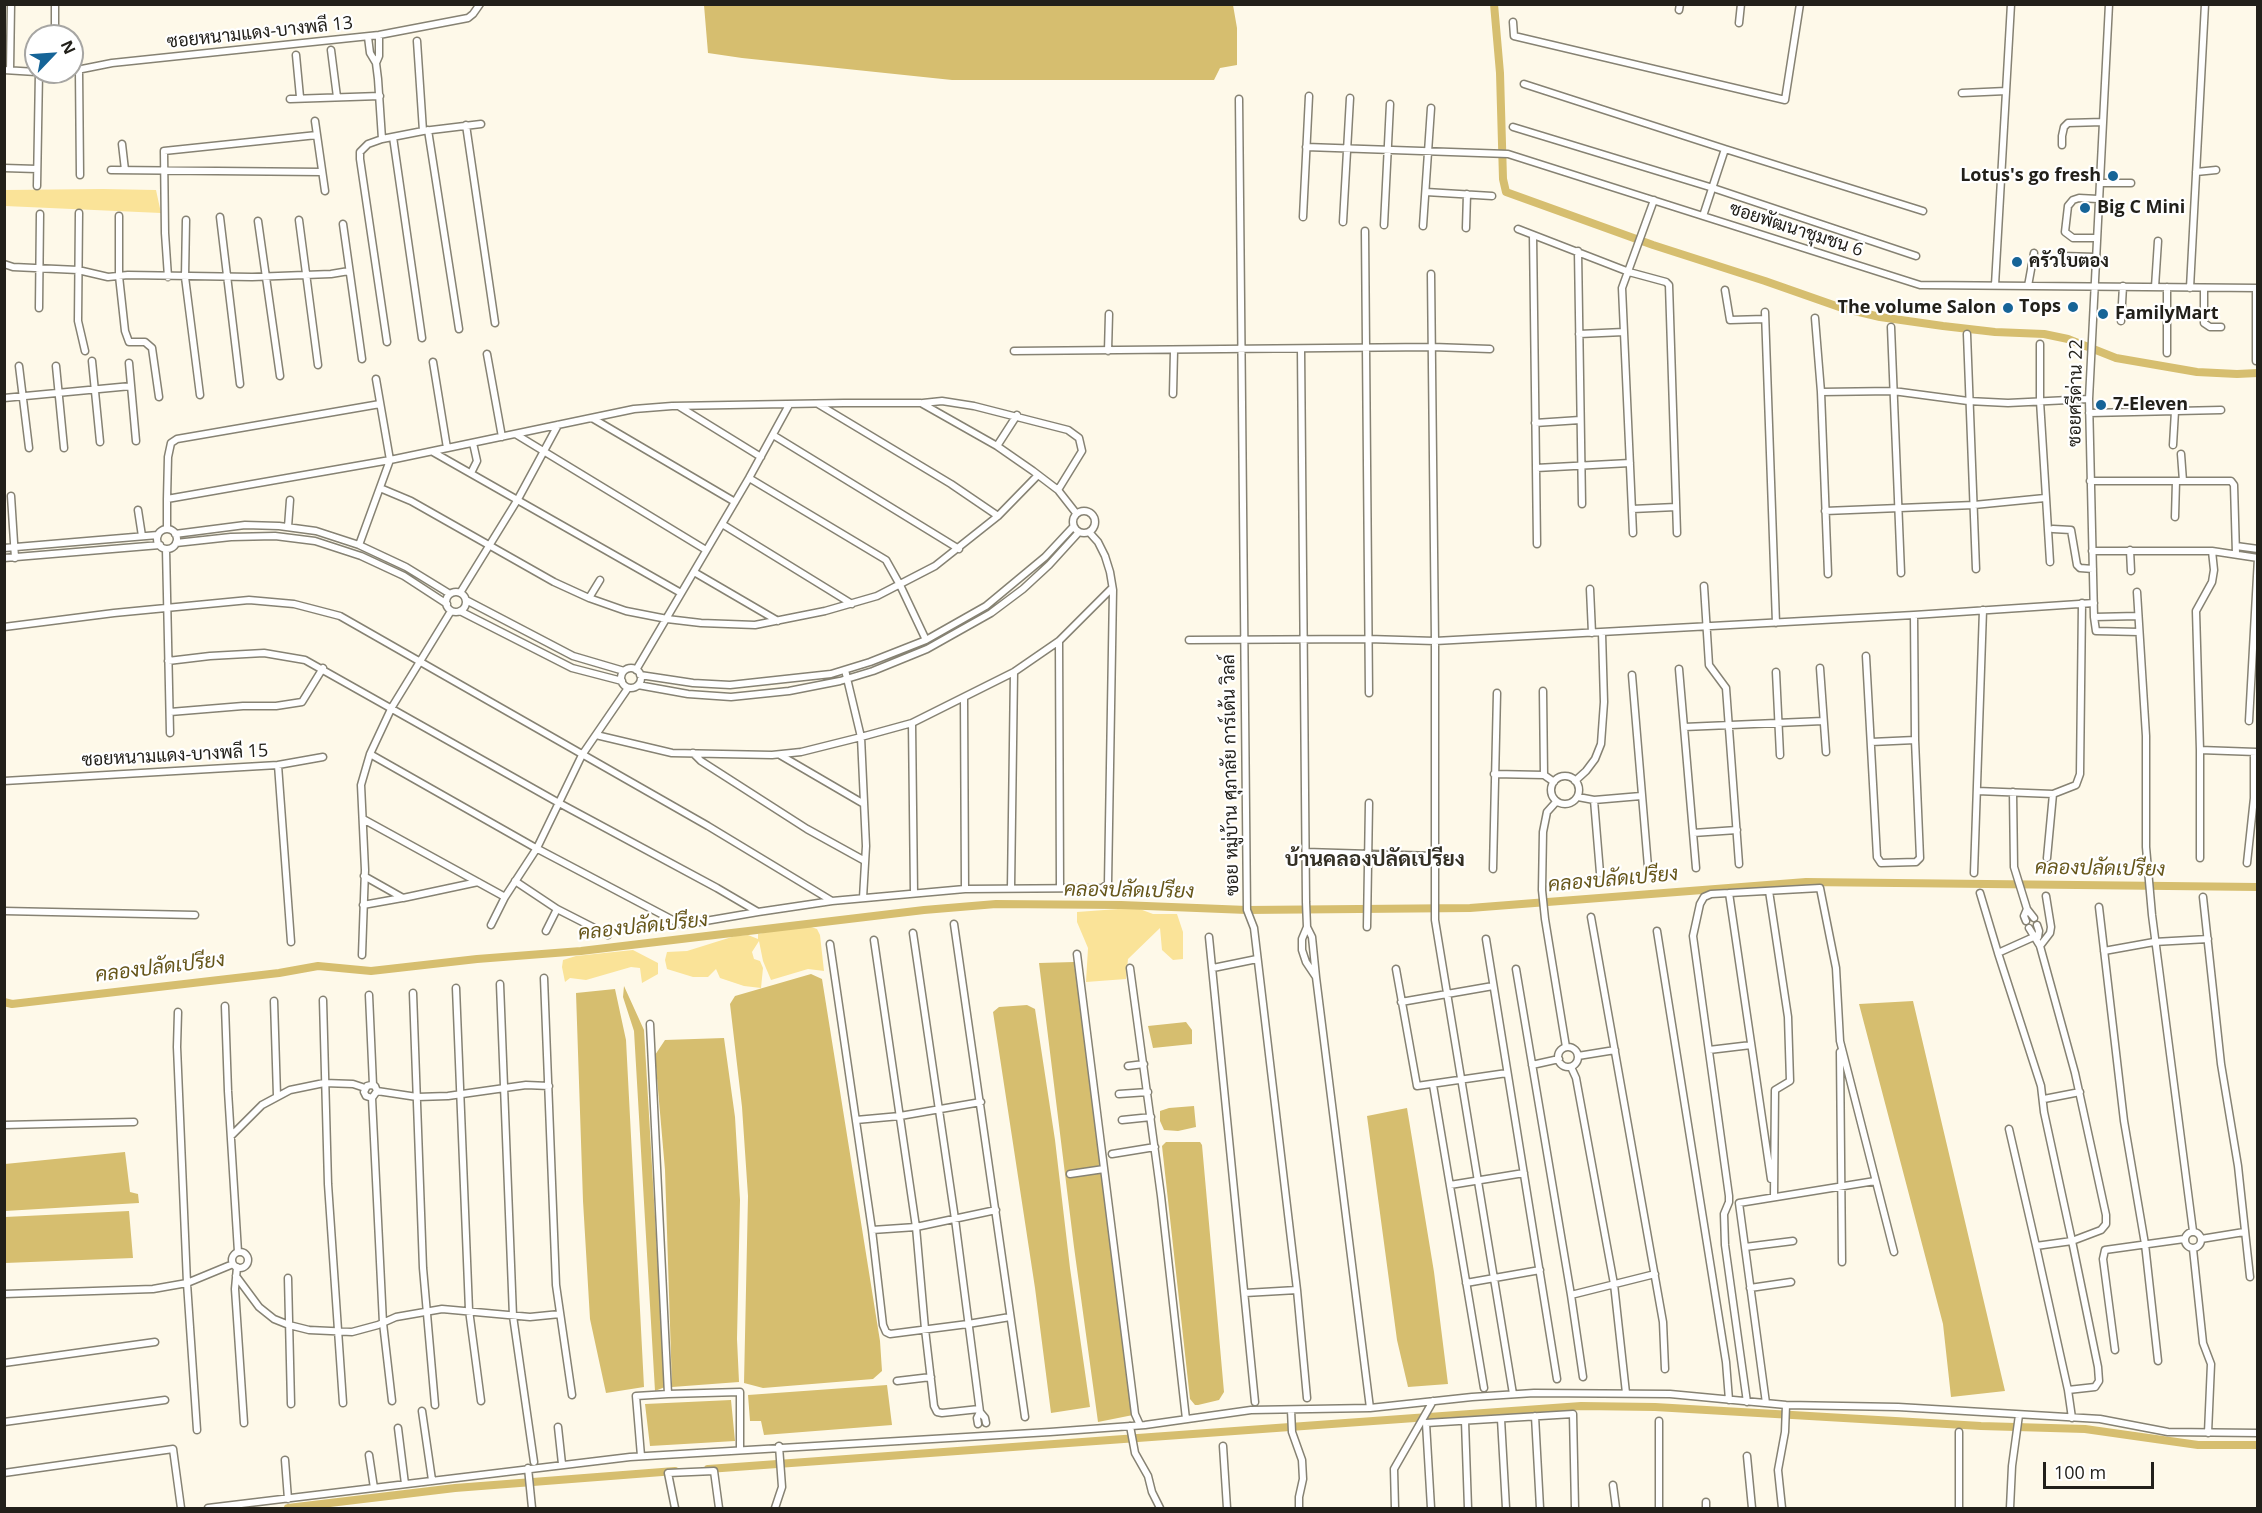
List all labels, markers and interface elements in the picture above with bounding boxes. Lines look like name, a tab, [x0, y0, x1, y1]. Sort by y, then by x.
street label: ซอยหนามแดง-บางพลี 13	[166, 12, 354, 54]
north arrow	[24, 24, 84, 84]
text: N	[56, 37, 81, 58]
place label: Lotus's go fresh	[1960, 165, 2101, 187]
marker: Lotus's go fresh	[2106, 169, 2120, 183]
place label: Big C Mini	[2097, 197, 2185, 219]
street label: ซอยพัฒนาชุมชน 6	[1726, 198, 1866, 262]
marker: Big C Mini	[2078, 201, 2092, 215]
place label: ครัวใบตอง	[2029, 251, 2109, 273]
marker: ครัวใบตอง	[2010, 255, 2024, 269]
place label: Tops	[2019, 296, 2061, 318]
place label: The volume Salon	[1837, 297, 1996, 319]
marker: Tops	[2066, 300, 2080, 314]
marker: The volume Salon	[2001, 301, 2015, 315]
place label: FamilyMart	[2115, 303, 2218, 325]
marker: FamilyMart	[2096, 307, 2110, 321]
street label: ซอยศรีด่าน 22	[2064, 339, 2088, 447]
place label: 7-Eleven	[2113, 394, 2188, 416]
marker: 7-Eleven	[2094, 398, 2108, 412]
street label: ซอย หมู่บ้าน ศุภาลัย การ์เด้น วิลล์	[1218, 654, 1244, 896]
street label: ซอยหนามแดง-บางพลี 15	[81, 740, 269, 772]
district label: บ้านคลองปลัดเปรียง	[1285, 847, 1465, 873]
water label: คลองปลัดเปรียง	[2035, 856, 2165, 882]
water label: คลองปลัดเปรียง	[1547, 862, 1679, 898]
water label: คลองปลัดเปรียง	[1064, 878, 1194, 904]
water label: คลองปลัดเปรียง	[577, 908, 709, 946]
water label: คลองปลัดเปรียง	[94, 948, 226, 988]
scale bar	[2046, 1450, 2157, 1488]
text: 100 m	[2054, 1460, 2106, 1484]

